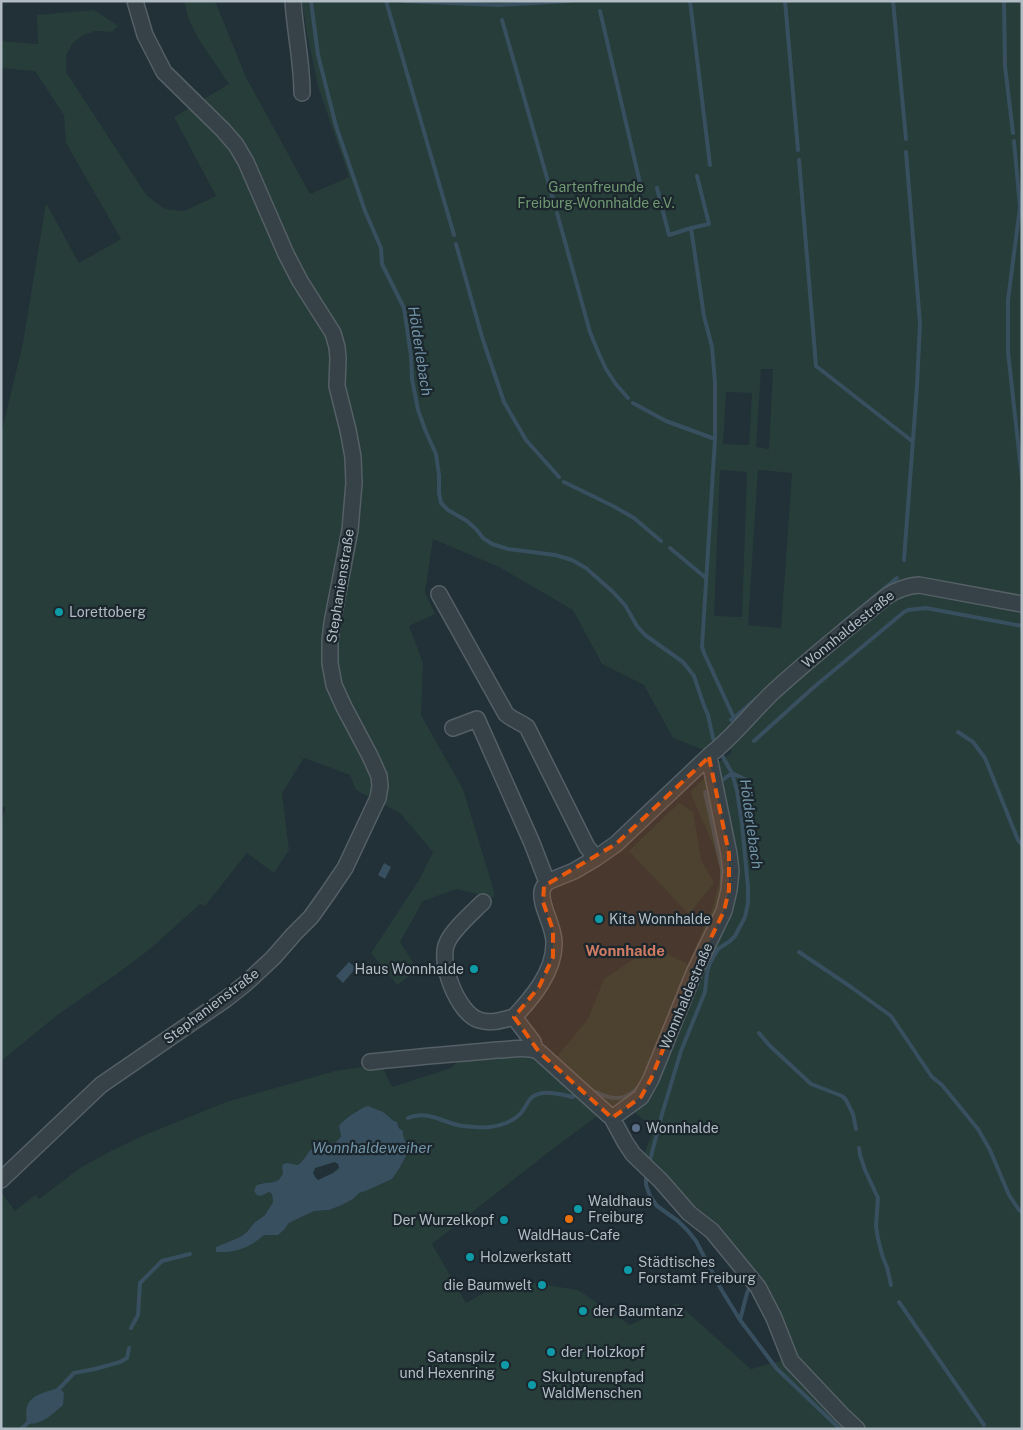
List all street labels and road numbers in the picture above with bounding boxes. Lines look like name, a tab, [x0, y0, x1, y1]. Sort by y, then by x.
street label: Stephanienstraße	[323, 528, 357, 644]
street label: Wonnhaldestraße	[799, 587, 897, 671]
street label: Wonnhaldestraße	[656, 940, 716, 1052]
street label: Stephanienstraße	[160, 965, 262, 1047]

